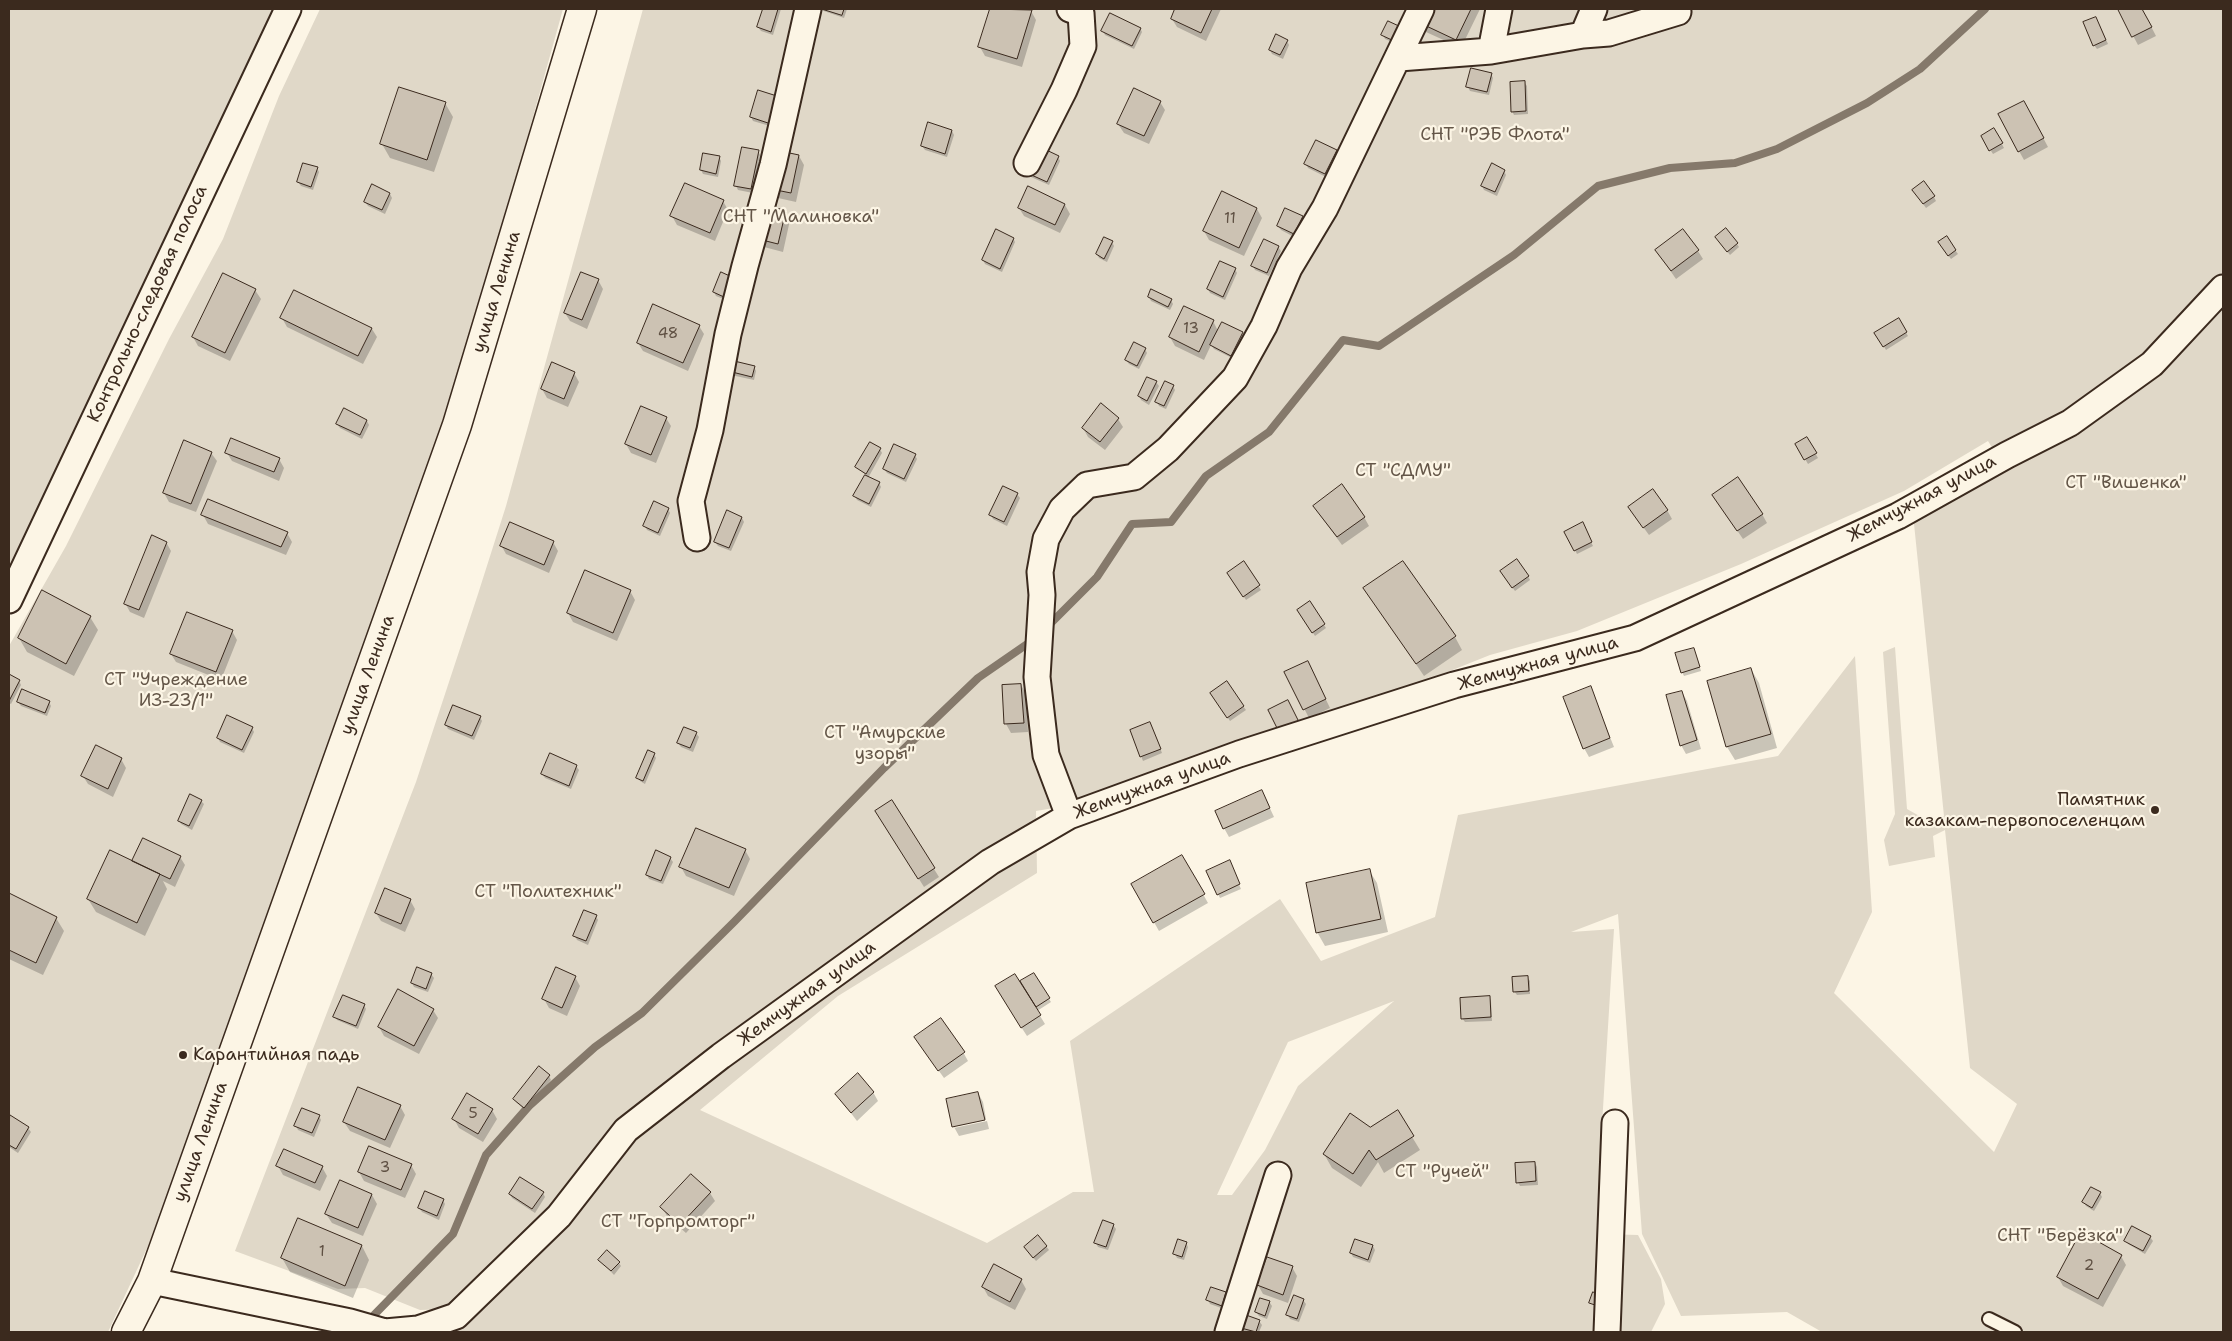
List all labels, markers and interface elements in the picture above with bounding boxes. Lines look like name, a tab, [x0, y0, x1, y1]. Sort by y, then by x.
park label: СНТ "РЭБ Флота"	[1420, 124, 1570, 146]
street label: Контрольно-следовая полоса	[83, 182, 213, 426]
park label: СНТ "Малиновка"	[723, 206, 879, 228]
house number: 11	[1224, 210, 1236, 228]
street label: улица Ленина	[468, 228, 526, 356]
house number: 13	[1183, 320, 1199, 338]
house number: 48	[658, 325, 678, 343]
street label: Жемчужная улица	[1844, 451, 2000, 547]
park label: СТ "СДМУ"	[1355, 460, 1451, 482]
park label: СТ "Вишенка"	[2065, 472, 2187, 494]
street label: улица Ленина	[336, 612, 400, 738]
street label: Жемчужная улица	[1455, 632, 1621, 696]
park label: СТ "Учреждение ИЗ-23/1"	[104, 669, 248, 712]
park label: СТ "Амурские узоры"	[824, 722, 946, 764]
street label: Жемчужная улица	[1071, 748, 1233, 824]
place label: Памятник казакам-первопоселенцам	[1905, 789, 2145, 832]
marker: Памятник казакам-первопоселенцам	[2149, 804, 2161, 816]
park label: СТ "Политехник"	[474, 881, 622, 903]
street label: Жемчужная улица	[734, 937, 880, 1051]
place label: Карантийная падь	[193, 1044, 359, 1066]
marker: Карантийная падь	[177, 1049, 189, 1061]
street label: улица Ленина	[169, 1079, 233, 1205]
house number: 5	[468, 1105, 478, 1123]
house number: 3	[380, 1159, 390, 1177]
park label: СТ "Ручей"	[1395, 1161, 1489, 1183]
park label: СТ "Горпромторг"	[601, 1211, 755, 1233]
park label: СНТ "Берёзка"	[1997, 1225, 2123, 1247]
house number: 1	[319, 1243, 325, 1261]
house number: 2	[2084, 1257, 2094, 1275]

